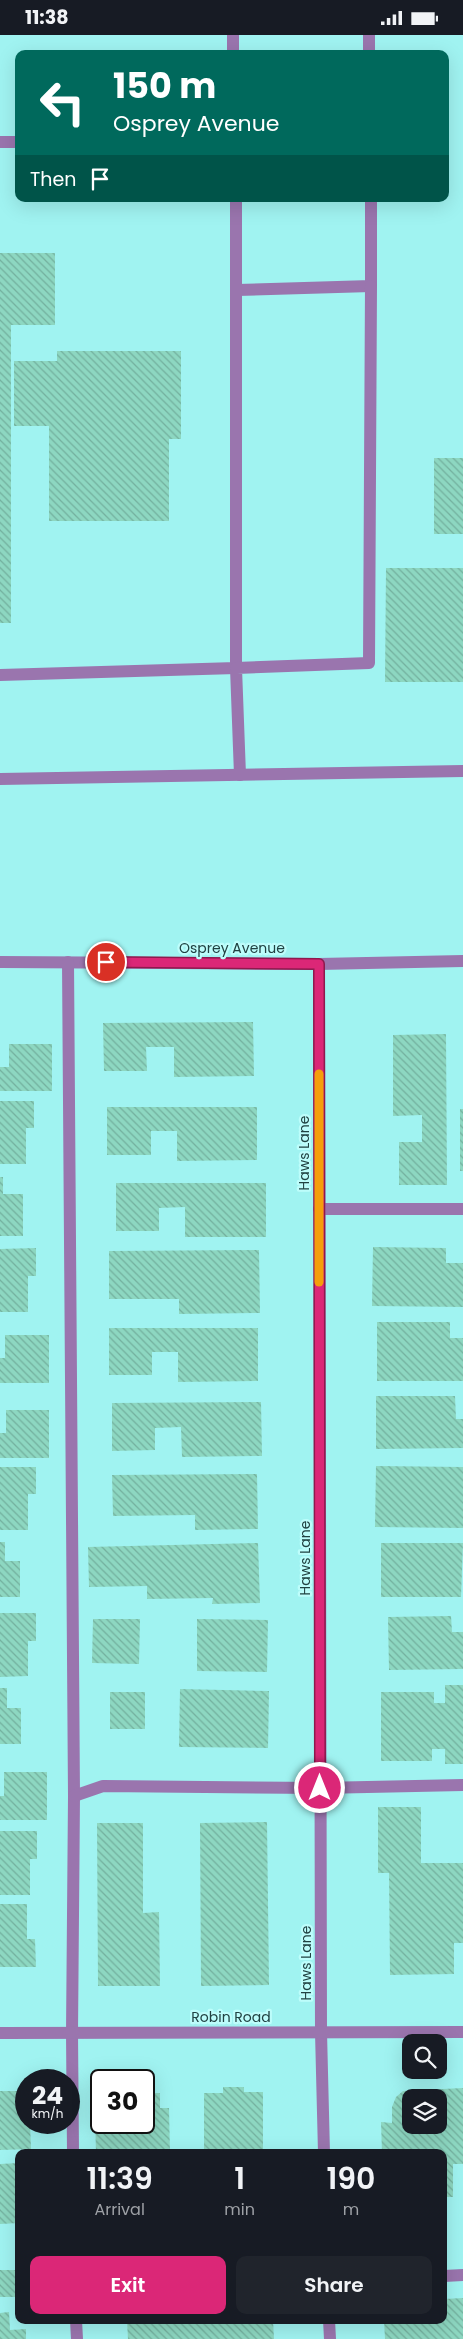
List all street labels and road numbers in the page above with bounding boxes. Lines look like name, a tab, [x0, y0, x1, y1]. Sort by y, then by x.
street label: Osprey Avenue	[179, 938, 285, 958]
street label: Haws Lane	[294, 1115, 314, 1190]
street label: Haws Lane	[295, 1520, 315, 1595]
street label: Haws Lane	[296, 1925, 316, 2000]
street label: Robin Road	[191, 2007, 271, 2027]

